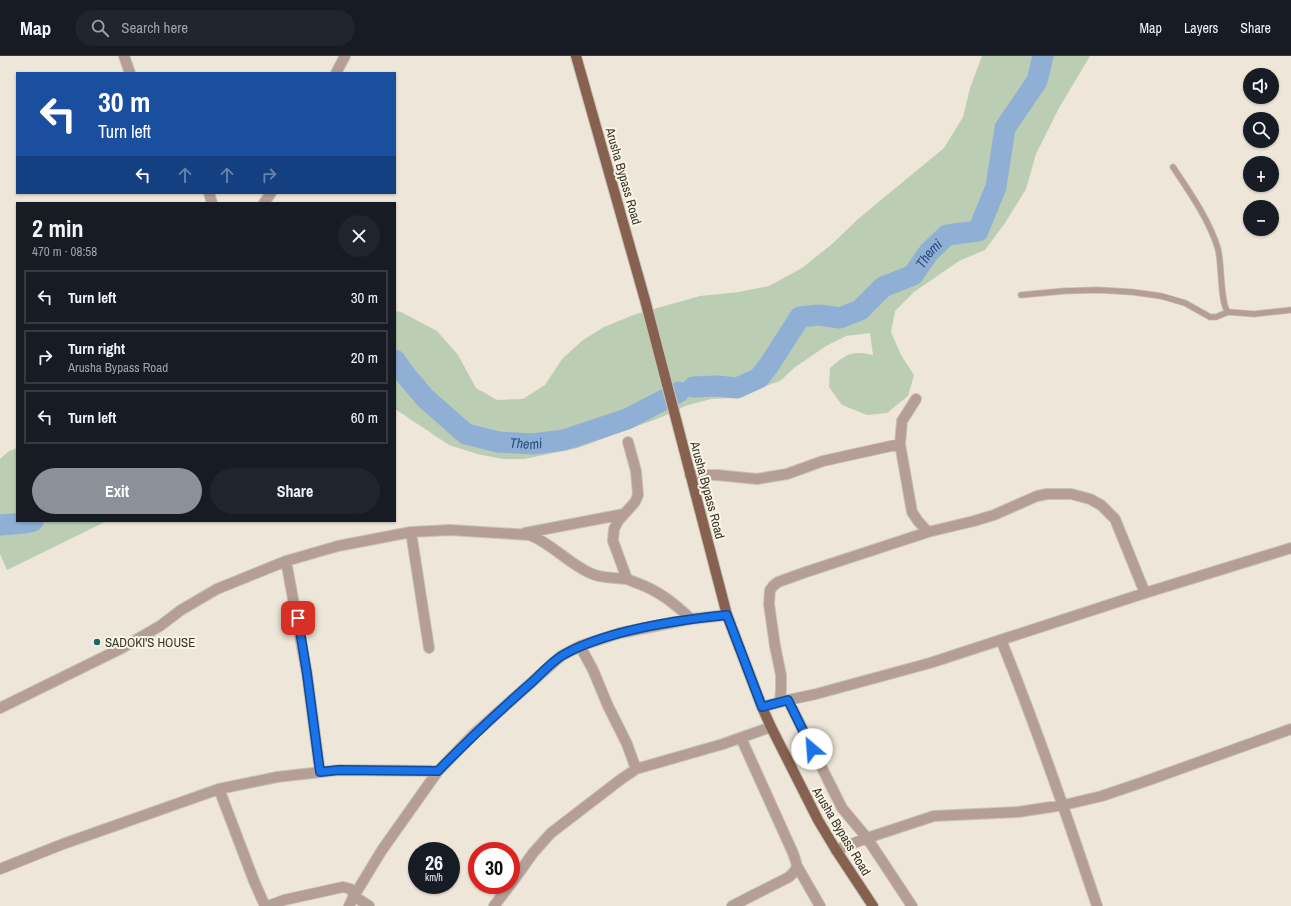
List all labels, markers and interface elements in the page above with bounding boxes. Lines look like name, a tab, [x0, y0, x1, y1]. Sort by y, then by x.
search box	[75, 10, 355, 46]
text: Map	[20, 15, 51, 41]
icon: search	[89, 17, 111, 39]
text: Search here	[121, 17, 188, 38]
text: Map	[1140, 19, 1162, 37]
text: Layers	[1184, 19, 1218, 37]
text: Share	[1240, 19, 1271, 37]
map controls	[1243, 68, 1279, 236]
button: sound	[1243, 68, 1279, 104]
text: 30 m	[98, 83, 150, 121]
icon: left	[32, 88, 84, 140]
button: search	[1243, 112, 1279, 148]
text: Turn left	[98, 119, 151, 144]
street label: Arusha Bypass Road	[601, 125, 646, 227]
button: +	[1243, 156, 1279, 192]
icon: left	[132, 164, 154, 186]
icon: ahead	[174, 164, 196, 186]
icon: ahead	[216, 164, 238, 186]
icon: right	[258, 164, 280, 186]
button: −	[1243, 200, 1279, 236]
text: 2 min	[32, 212, 83, 244]
button: close	[338, 215, 380, 257]
water label: Themi	[911, 235, 946, 272]
text: 470 m · 08:58	[32, 243, 97, 260]
icon: left	[34, 286, 56, 308]
text: Turn left	[68, 287, 116, 308]
text: 30 m	[351, 287, 378, 308]
text: Turn right	[68, 338, 125, 359]
icon: right	[34, 346, 56, 368]
text: 20 m	[351, 347, 378, 368]
text: Arusha Bypass Road	[68, 359, 168, 376]
icon: left	[34, 406, 56, 428]
text: Turn left	[68, 407, 116, 428]
text: 60 m	[351, 407, 378, 428]
water label: Themi	[509, 434, 544, 453]
street label: Arusha Bypass Road	[686, 439, 729, 541]
button: Exit	[32, 468, 202, 514]
button: Share	[210, 468, 380, 514]
pin	[281, 601, 315, 635]
icon: arrive	[287, 607, 309, 629]
place label: SADOKI'S HOUSE	[105, 634, 195, 651]
marker: SADOKI'S HOUSE	[92, 637, 102, 647]
position arrow	[791, 728, 833, 770]
street label: Arusha Bypass Road	[808, 783, 875, 879]
speed limit sign: 30	[468, 842, 520, 894]
text: 26	[425, 849, 443, 876]
text: km/h	[425, 871, 443, 884]

